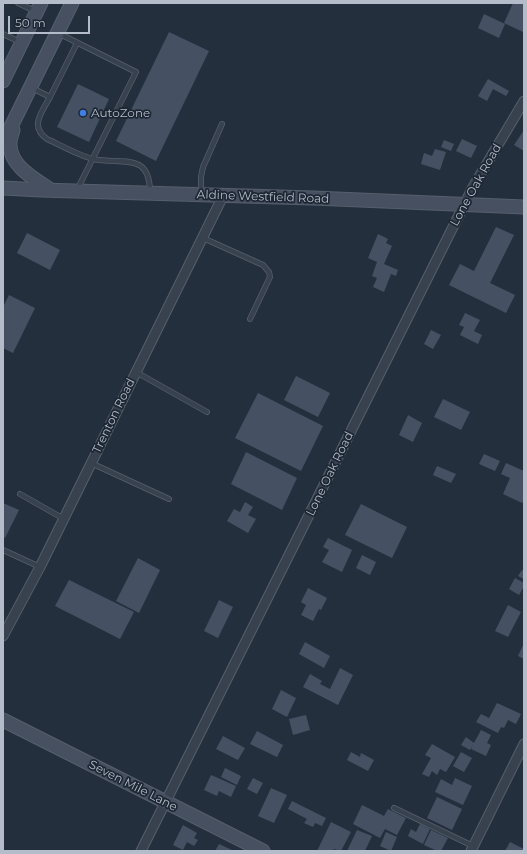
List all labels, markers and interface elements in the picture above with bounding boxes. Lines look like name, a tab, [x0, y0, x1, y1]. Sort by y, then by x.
scale bar	[10, 8, 92, 34]
text: 50 m	[15, 15, 46, 30]
place label: AutoZone	[91, 106, 150, 120]
marker: AutoZone	[78, 108, 88, 118]
street label: Lone Oak Road	[447, 141, 505, 229]
street label: Aldine Westfield Road	[196, 187, 330, 207]
street label: Trenton Road	[90, 376, 138, 456]
street label: Lone Oak Road	[303, 430, 357, 518]
street label: Seven Mile Lane	[86, 758, 180, 814]

